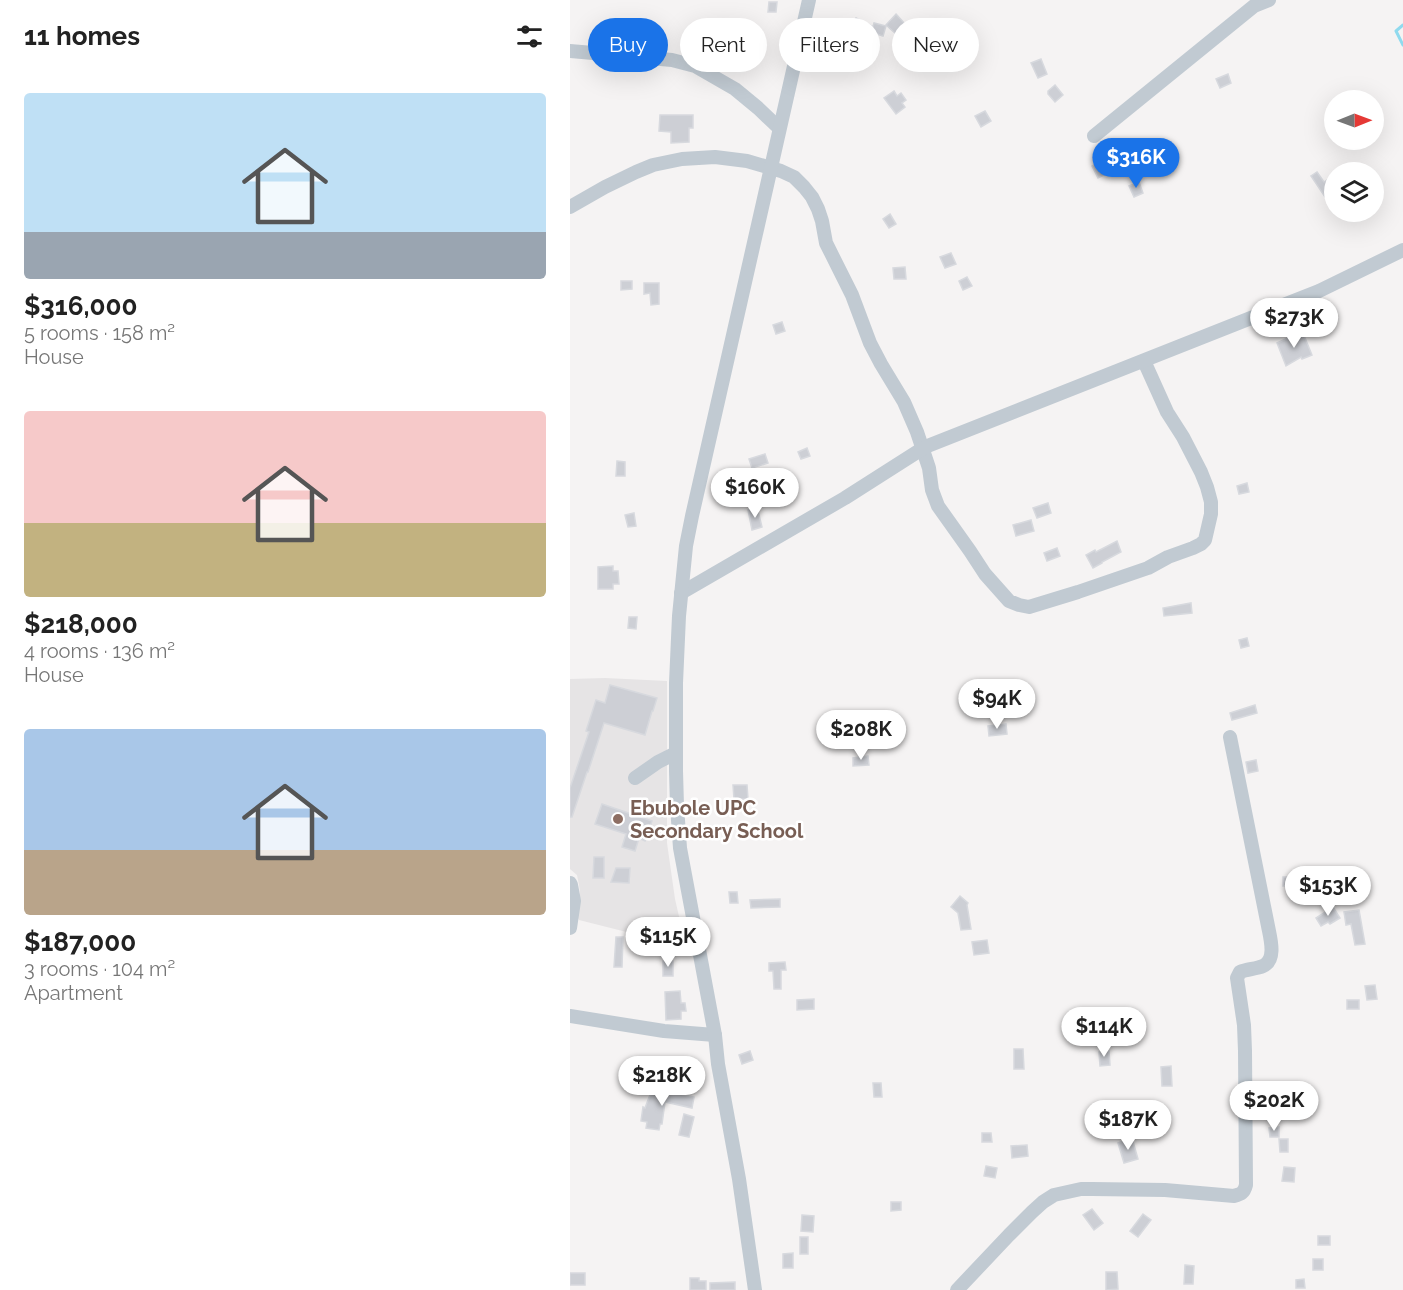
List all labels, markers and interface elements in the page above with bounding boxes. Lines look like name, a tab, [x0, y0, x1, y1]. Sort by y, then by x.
chip: Buy	[588, 18, 668, 72]
chip: Rent	[680, 18, 767, 72]
chip: Filters	[779, 18, 880, 72]
chip: New	[892, 18, 979, 72]
icon: filters	[513, 20, 546, 53]
text: 11 homes	[24, 21, 140, 51]
north arrow	[1324, 90, 1384, 150]
map controls	[1324, 90, 1384, 222]
icon: home	[231, 132, 339, 240]
pin: $316K	[1094, 138, 1178, 189]
text: $316K	[1106, 145, 1166, 169]
button: layers	[1324, 162, 1384, 222]
text: $316,000	[24, 291, 137, 321]
pin: $273K	[1252, 298, 1336, 349]
text: $273K	[1264, 305, 1324, 329]
text: 5 rooms · 158 m²	[24, 321, 175, 345]
text: House	[24, 345, 84, 369]
icon: home	[231, 450, 339, 558]
pin: $160K	[713, 468, 797, 519]
text: $160K	[725, 475, 785, 499]
text: $218,000	[24, 609, 138, 639]
text: 4 rooms · 136 m²	[24, 639, 175, 663]
text: House	[24, 663, 84, 687]
pin: $94K	[961, 679, 1033, 730]
text: $94K	[972, 686, 1022, 710]
pin: $208K	[819, 710, 903, 761]
text: $208K	[830, 717, 892, 741]
icon: home	[231, 768, 339, 876]
place label: Ebubole UPC Secondary School	[630, 796, 804, 843]
marker: Ebubole UPC Secondary School	[611, 812, 625, 826]
pin: $153K	[1286, 866, 1370, 917]
text: $153K	[1299, 873, 1357, 897]
pin: $115K	[626, 917, 710, 968]
text: $115K	[640, 924, 696, 948]
text: $187,000	[24, 927, 136, 957]
text: 3 rooms · 104 m²	[24, 957, 175, 981]
text: Apartment	[24, 981, 123, 1005]
pin: $114K	[1062, 1007, 1146, 1058]
text: $114K	[1075, 1014, 1133, 1038]
pin: $218K	[620, 1056, 704, 1107]
text: $218K	[632, 1063, 692, 1087]
pin: $202K	[1232, 1081, 1316, 1132]
text: $202K	[1244, 1088, 1304, 1112]
pin: $187K	[1086, 1100, 1170, 1151]
text: $187K	[1098, 1107, 1158, 1131]

